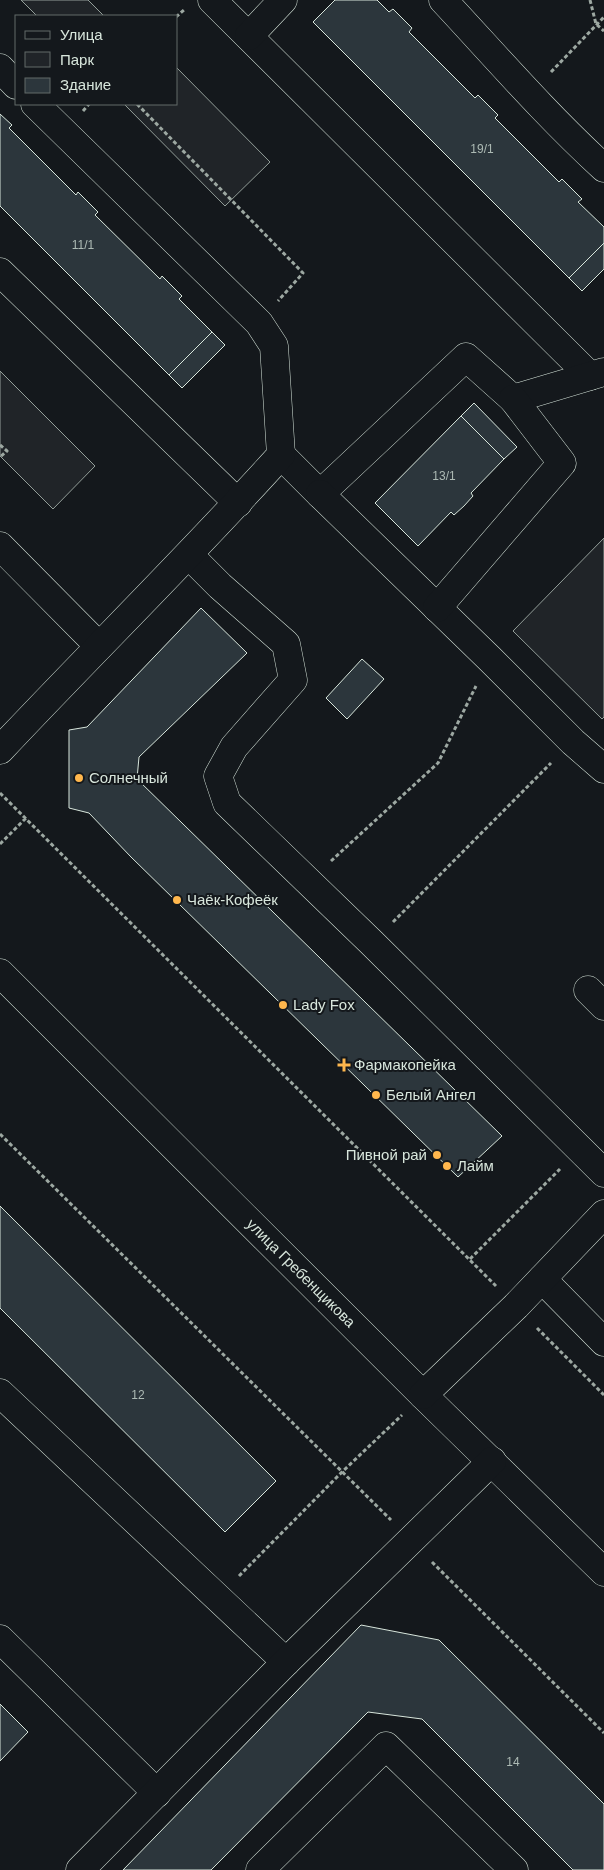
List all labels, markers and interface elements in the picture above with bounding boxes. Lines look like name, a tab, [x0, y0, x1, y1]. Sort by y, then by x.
legend	[15, 15, 178, 105]
text: Улица	[60, 26, 103, 43]
text: Парк	[60, 51, 94, 68]
text: Здание	[60, 76, 111, 93]
house number: 19/1	[470, 142, 494, 156]
house number: 11/1	[72, 238, 95, 252]
house number: 13/1	[432, 469, 456, 483]
place label: Солнечный	[89, 769, 168, 786]
marker: Солнечный	[73, 772, 85, 784]
place label: Чаёк-Кофеёк	[187, 891, 278, 908]
marker: Чаёк-Кофеёк	[171, 894, 183, 906]
place label: Lady Fox	[293, 996, 355, 1013]
marker: Lady Fox	[277, 999, 289, 1011]
place label: Фармакопейка	[354, 1056, 457, 1073]
marker: Фармакопейка	[338, 1059, 350, 1071]
place label: Белый Ангел	[386, 1086, 476, 1103]
marker: Белый Ангел	[370, 1089, 382, 1101]
place label: Пивной рай	[346, 1146, 427, 1163]
marker: Пивной рай	[431, 1149, 443, 1161]
place label: Лайм	[457, 1157, 494, 1174]
marker: Лайм	[441, 1160, 453, 1172]
street label: улица Гребенщикова	[243, 1215, 359, 1331]
house number: 12	[131, 1388, 145, 1402]
house number: 14	[506, 1755, 520, 1769]

